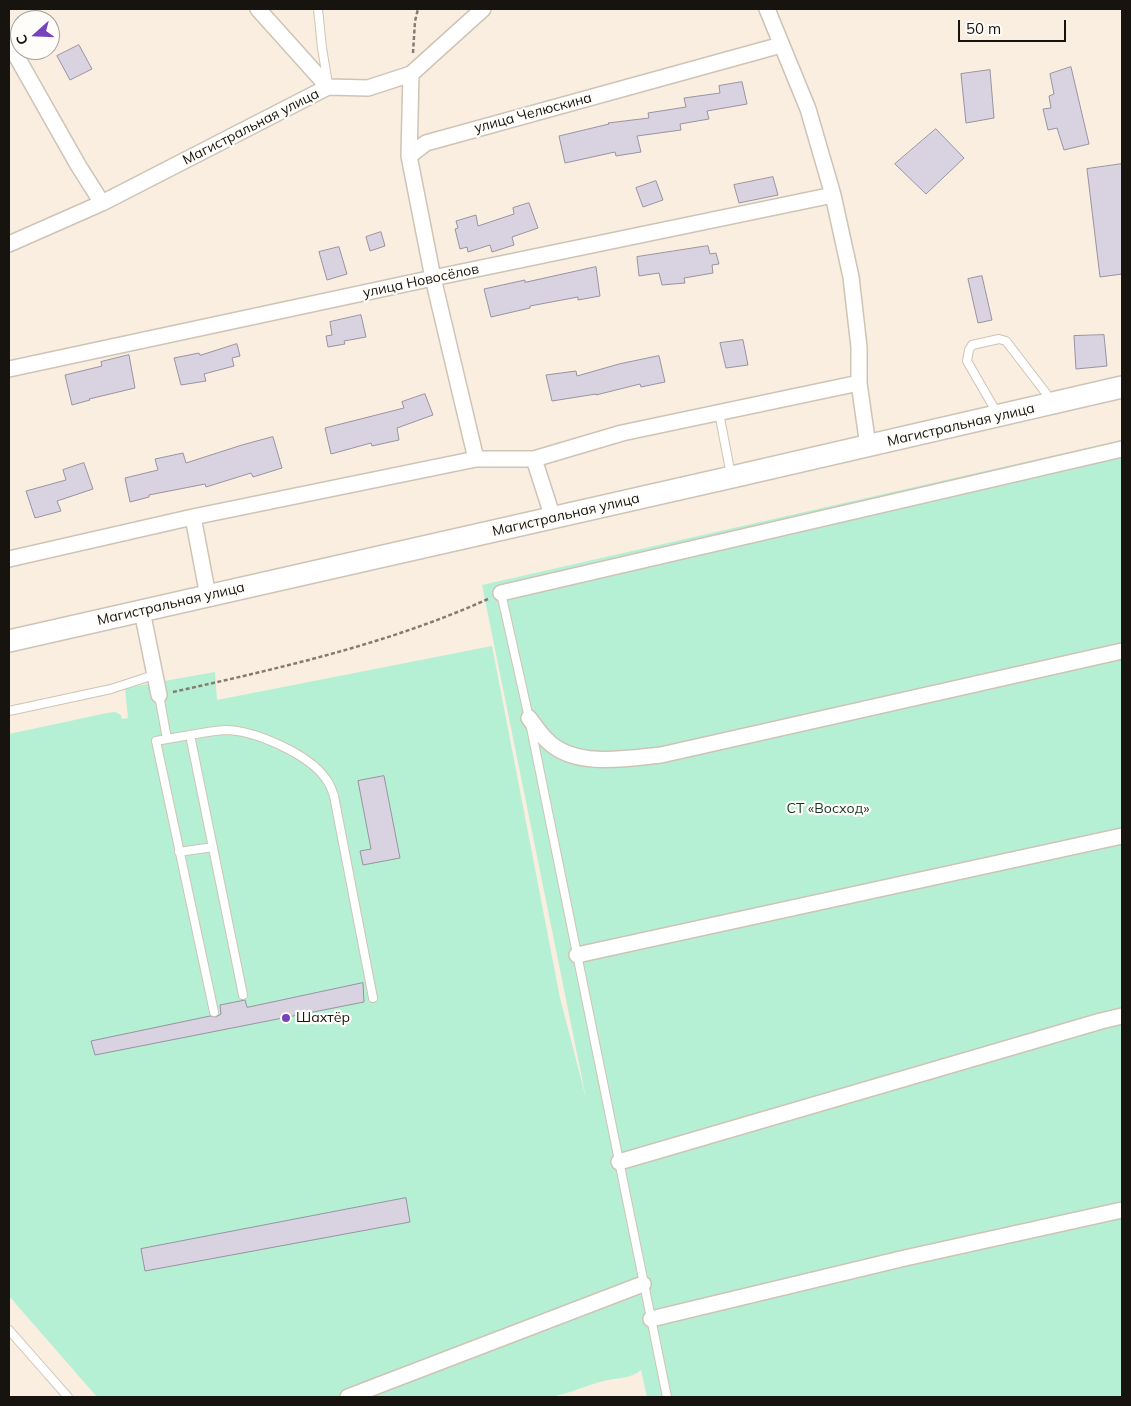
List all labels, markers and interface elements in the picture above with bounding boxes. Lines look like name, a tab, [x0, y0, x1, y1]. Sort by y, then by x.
north arrow	[10, 10, 60, 60]
scale bar	[961, 10, 1068, 42]
text: 50 m	[966, 19, 1001, 38]
text: С	[12, 32, 32, 47]
street label: Магистральная улица	[180, 85, 322, 169]
street label: улица Челюскина	[472, 89, 594, 137]
street label: улица Новосёлов	[361, 260, 481, 302]
street label: Магистральная улица	[886, 400, 1036, 450]
street label: Магистральная улица	[491, 490, 641, 540]
street label: Магистральная улица	[96, 579, 246, 629]
park label: СТ «Восход»	[787, 801, 869, 817]
place label: Шахтёр	[296, 1010, 350, 1026]
marker: Шахтёр	[280, 1012, 292, 1024]

